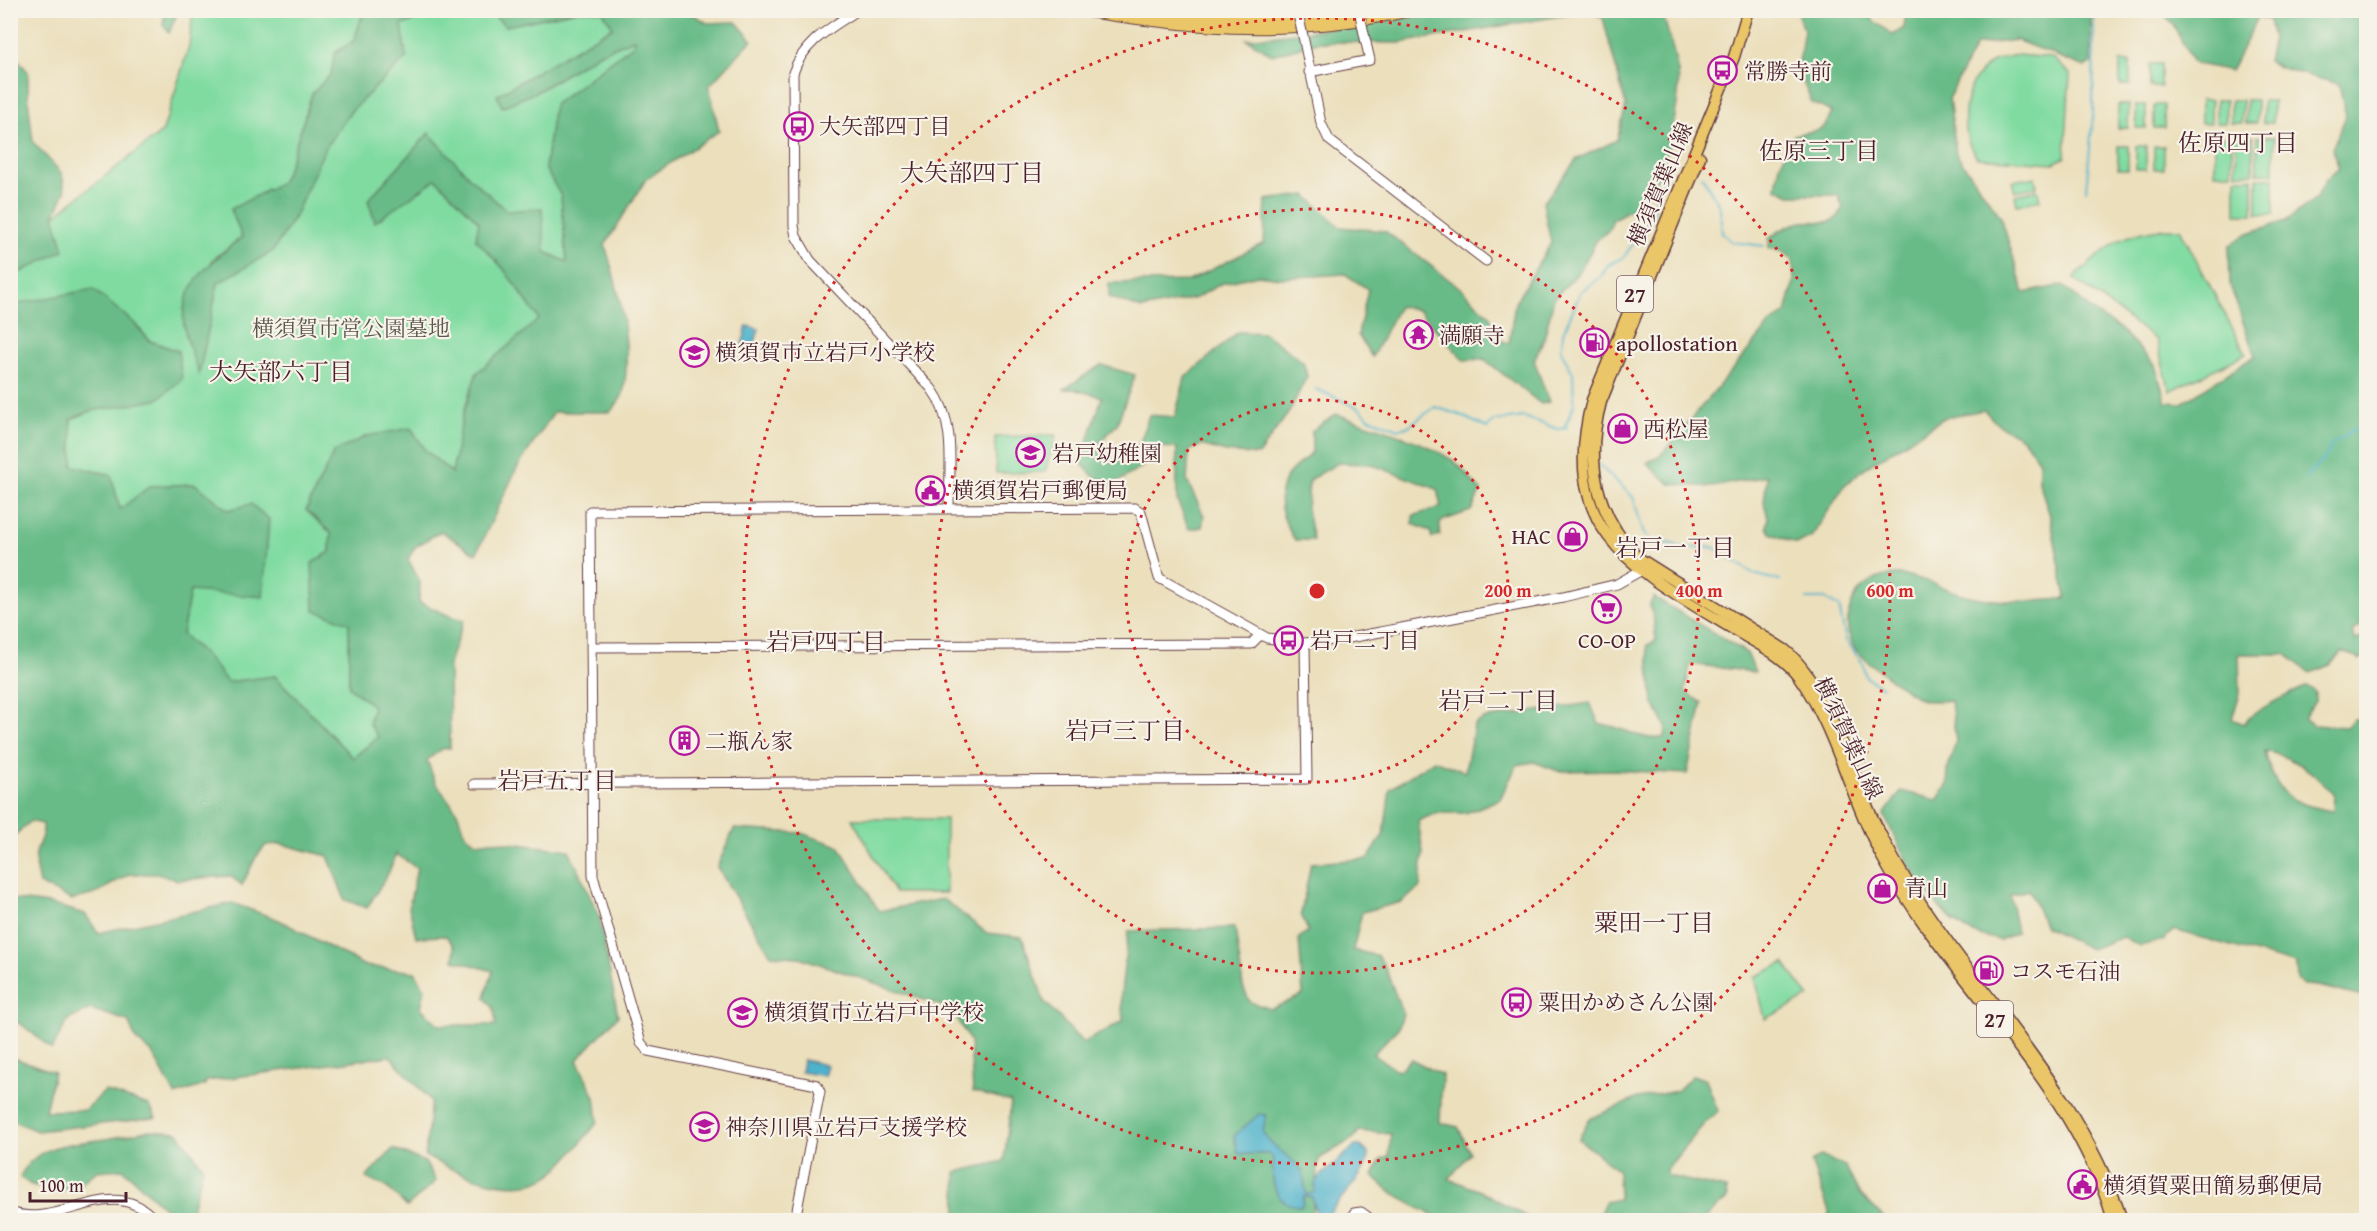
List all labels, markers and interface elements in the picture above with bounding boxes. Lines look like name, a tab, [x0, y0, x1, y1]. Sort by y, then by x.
bus stop icon: 常勝寺前	[1707, 55, 1739, 87]
place label: 常勝寺前	[1744, 55, 1832, 87]
bus stop icon: 大矢部四丁目	[782, 110, 814, 142]
place label: 大矢部四丁目	[819, 110, 951, 142]
street label: 横須賀葉山線	[1619, 117, 1701, 251]
district label: 佐原四丁目	[2178, 125, 2298, 160]
district label: 佐原三丁目	[1759, 133, 1879, 168]
district label: 大矢部四丁目	[900, 155, 1044, 190]
road number: 27	[1617, 276, 1653, 312]
park label: 横須賀市営公園墓地	[252, 312, 450, 344]
temple icon: 満願寺	[1402, 319, 1434, 351]
place label: 満願寺	[1439, 319, 1505, 351]
fuel station icon: apollostation	[1579, 327, 1611, 359]
place label: apollostation	[1616, 327, 1738, 359]
school or university icon: 横須賀市立岩戸小学校	[678, 336, 710, 368]
place label: 横須賀市立岩戸小学校	[715, 336, 935, 368]
district label: 大矢部六丁目	[209, 354, 353, 389]
shop icon: 西松屋	[1606, 413, 1638, 445]
place label: 西松屋	[1643, 413, 1709, 445]
school or university icon: 岩戸幼稚園	[1015, 437, 1047, 469]
place label: 岩戸幼稚園	[1052, 437, 1162, 469]
public building icon: 横須賀岩戸郵便局	[915, 474, 947, 506]
place label: 横須賀岩戸郵便局	[952, 474, 1128, 506]
place label: HAC	[1511, 520, 1551, 552]
shop icon: HAC	[1556, 520, 1588, 552]
district label: 岩戸一丁目	[1615, 530, 1735, 565]
text: 200 m	[1484, 577, 1532, 604]
text: 400 m	[1675, 577, 1723, 604]
text: 600 m	[1866, 577, 1914, 604]
centre of rings	[1307, 581, 1327, 601]
supermarket icon: CO-OP	[1591, 592, 1623, 624]
district label: 岩戸四丁目	[766, 624, 886, 659]
bus stop icon: 岩戸二丁目	[1273, 624, 1305, 656]
place label: 岩戸二丁目	[1310, 624, 1420, 656]
place label: CO-OP	[1578, 624, 1636, 656]
street label: 横須賀葉山線	[1807, 671, 1891, 805]
district label: 岩戸二丁目	[1438, 683, 1558, 718]
district label: 岩戸三丁目	[1065, 713, 1185, 748]
building icon: 二瓶ん家	[668, 725, 700, 757]
place label: 二瓶ん家	[705, 725, 793, 757]
district label: 岩戸五丁目	[497, 763, 617, 798]
shop icon: 青山	[1867, 872, 1899, 904]
place label: 青山	[1904, 872, 1948, 904]
district label: 粟田一丁目	[1594, 905, 1714, 940]
fuel station icon: コスモ石油	[1973, 955, 2005, 987]
place label: コスモ石油	[2010, 955, 2120, 987]
bus stop icon: 粟田かめさん公園	[1501, 986, 1533, 1018]
place label: 粟田かめさん公園	[1538, 986, 1714, 1018]
school or university icon: 横須賀市立岩戸中学校	[727, 996, 759, 1028]
place label: 横須賀市立岩戸中学校	[764, 996, 984, 1028]
road number: 27	[1977, 1001, 2013, 1037]
school or university icon: 神奈川県立岩戸支援学校	[688, 1111, 720, 1143]
place label: 神奈川県立岩戸支援学校	[725, 1111, 967, 1143]
scale bar	[30, 1165, 126, 1203]
public building icon: 横須賀粟田簡易郵便局	[2066, 1169, 2098, 1201]
place label: 横須賀粟田簡易郵便局	[2103, 1169, 2323, 1201]
text: 100 m	[39, 1172, 84, 1199]

